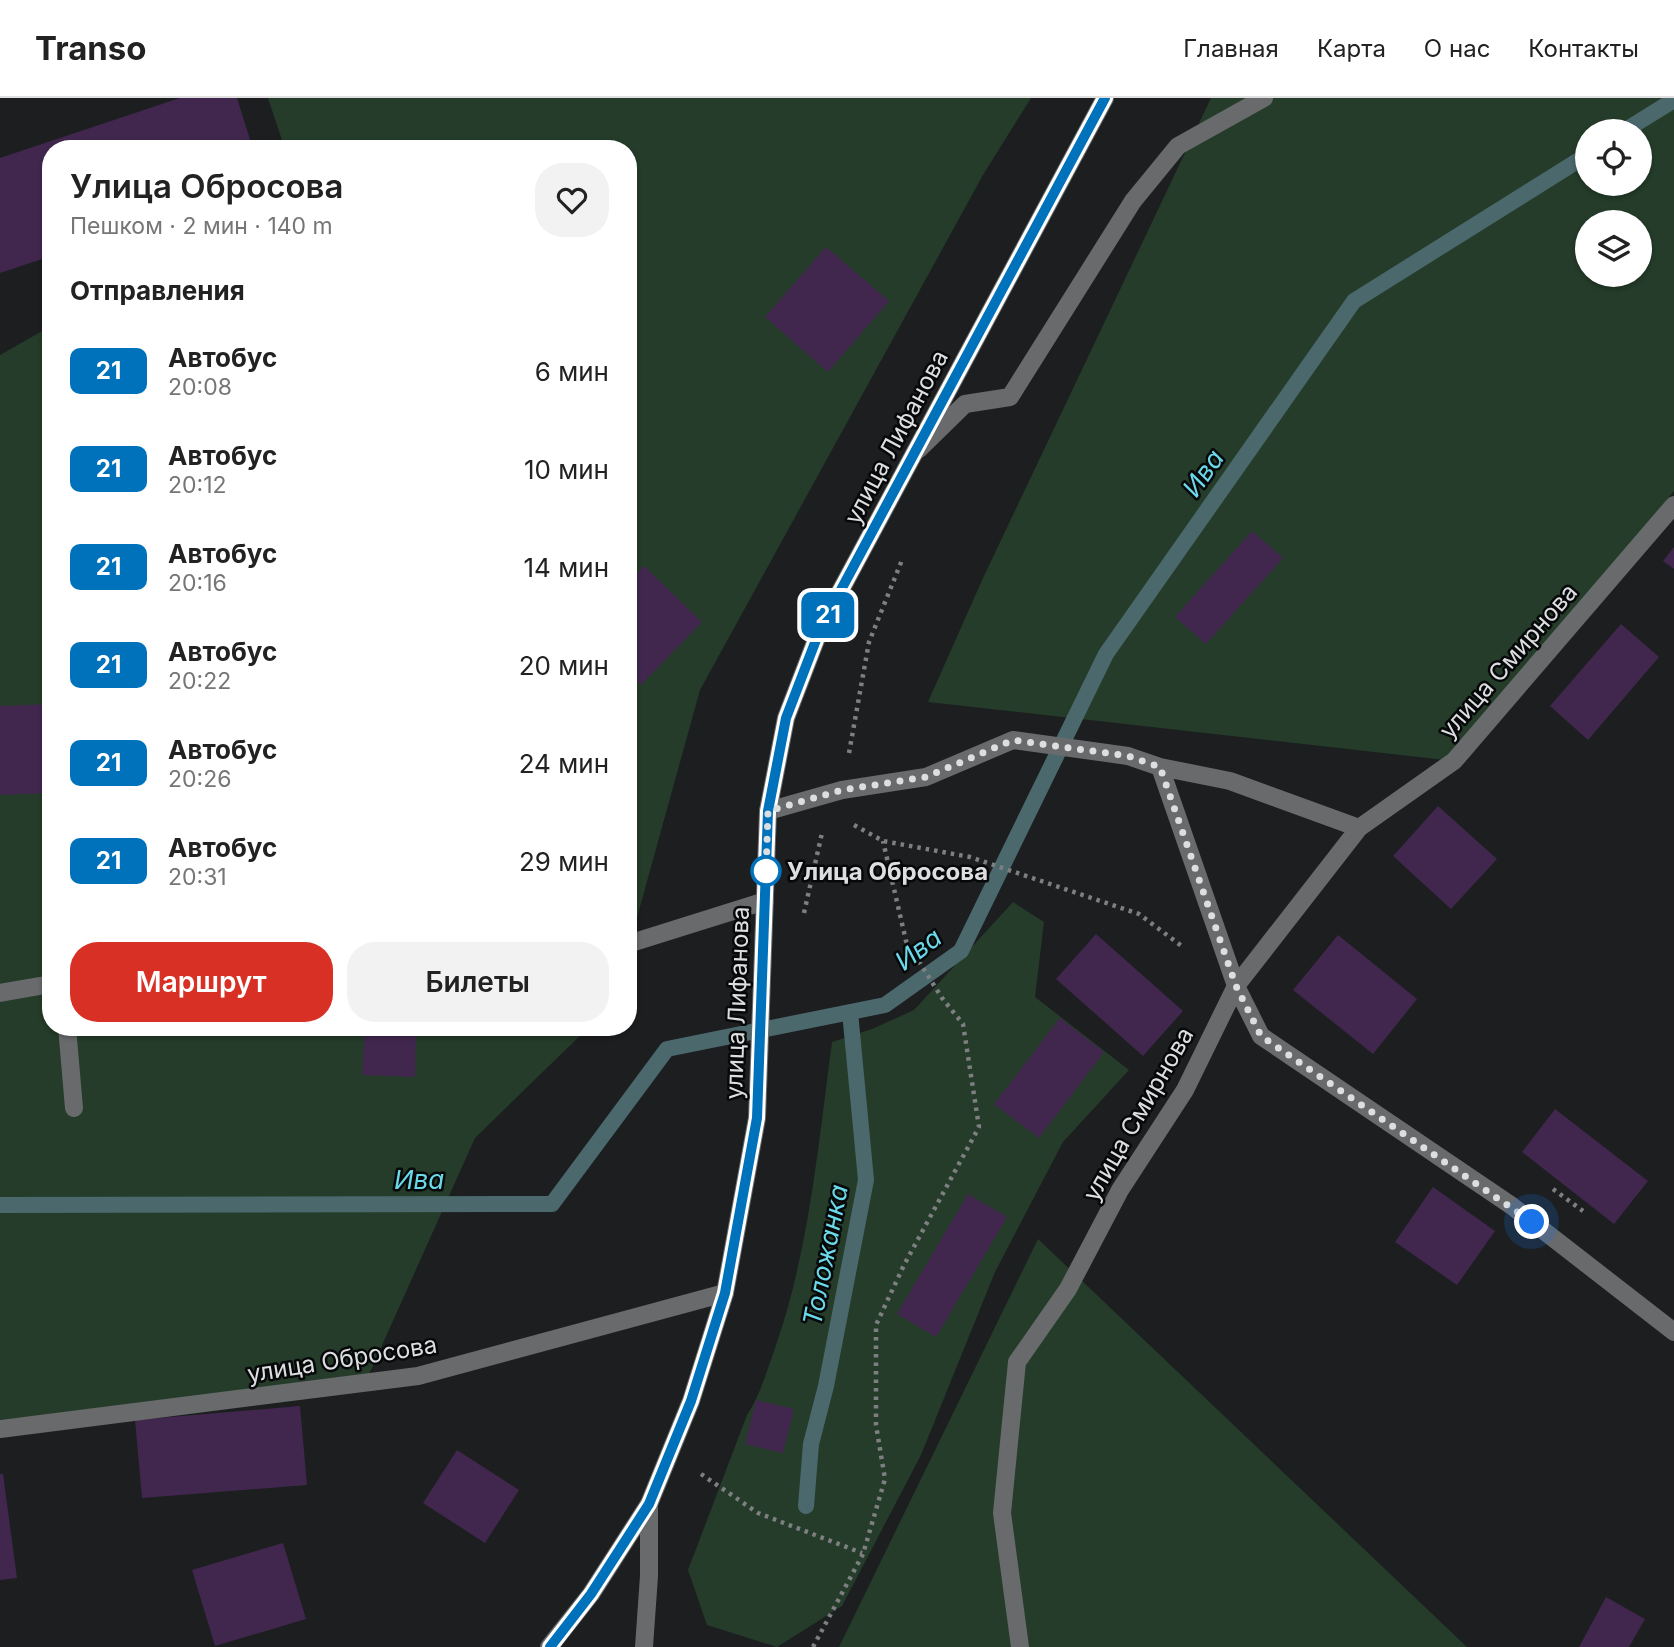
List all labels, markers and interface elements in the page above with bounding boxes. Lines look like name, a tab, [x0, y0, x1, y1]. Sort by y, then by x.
text: Transo	[35, 28, 147, 68]
text: Главная	[1183, 34, 1279, 63]
text: Карта	[1317, 34, 1386, 63]
text: О нас	[1424, 34, 1490, 63]
text: Контакты	[1528, 34, 1639, 63]
map controls	[1575, 119, 1652, 287]
button: locate	[1575, 119, 1652, 196]
button: heart	[535, 163, 609, 237]
text: Улица Обросова	[70, 166, 343, 206]
button: layers	[1575, 210, 1652, 287]
text: Пешком · 2 мин · 140 m	[70, 212, 333, 240]
text: Отправления	[70, 275, 245, 306]
text: Автобус	[168, 342, 277, 373]
street label: улица Лифанова	[838, 345, 954, 529]
text: 21	[96, 356, 121, 385]
text: 6 мин	[535, 356, 609, 387]
text: 20:08	[168, 373, 232, 401]
text: Автобус	[168, 440, 277, 471]
water label: Ива	[1176, 443, 1230, 502]
text: 21	[96, 454, 121, 483]
text: 10 мин	[524, 454, 609, 485]
text: 20:12	[168, 471, 227, 499]
text: Автобус	[168, 538, 277, 569]
text: 21	[96, 552, 121, 581]
text: 14 мин	[524, 552, 609, 583]
text: 20:16	[168, 569, 227, 597]
street label: улица Смирнова	[1433, 578, 1583, 744]
line badge: 21	[796, 592, 860, 638]
text: 21	[815, 600, 841, 629]
text: Автобус	[168, 636, 277, 667]
text: 21	[96, 650, 121, 679]
text: 20 мин	[519, 650, 609, 681]
text: 20:22	[168, 667, 231, 695]
text: Автобус	[168, 734, 277, 765]
text: 21	[96, 748, 121, 777]
text: 24 мин	[519, 748, 609, 779]
text: 20:26	[168, 765, 231, 793]
text: Автобус	[168, 832, 277, 863]
text: 21	[96, 846, 121, 875]
text: 29 мин	[519, 846, 609, 877]
marker: Улица Обросова	[751, 856, 781, 886]
place label: Улица Обросова	[787, 857, 988, 886]
text: 20:31	[168, 863, 227, 891]
street label: улица Лифанова	[719, 906, 755, 1100]
water label: Ива	[889, 921, 947, 976]
button: Маршрут	[70, 942, 333, 1022]
button: Билеты	[347, 942, 609, 1022]
street label: улица Смирнова	[1077, 1022, 1199, 1206]
water label: Ива	[394, 1164, 444, 1195]
water label: Толожанка	[796, 1182, 854, 1328]
your location	[1514, 1204, 1549, 1239]
street label: улица Обросова	[245, 1330, 439, 1388]

